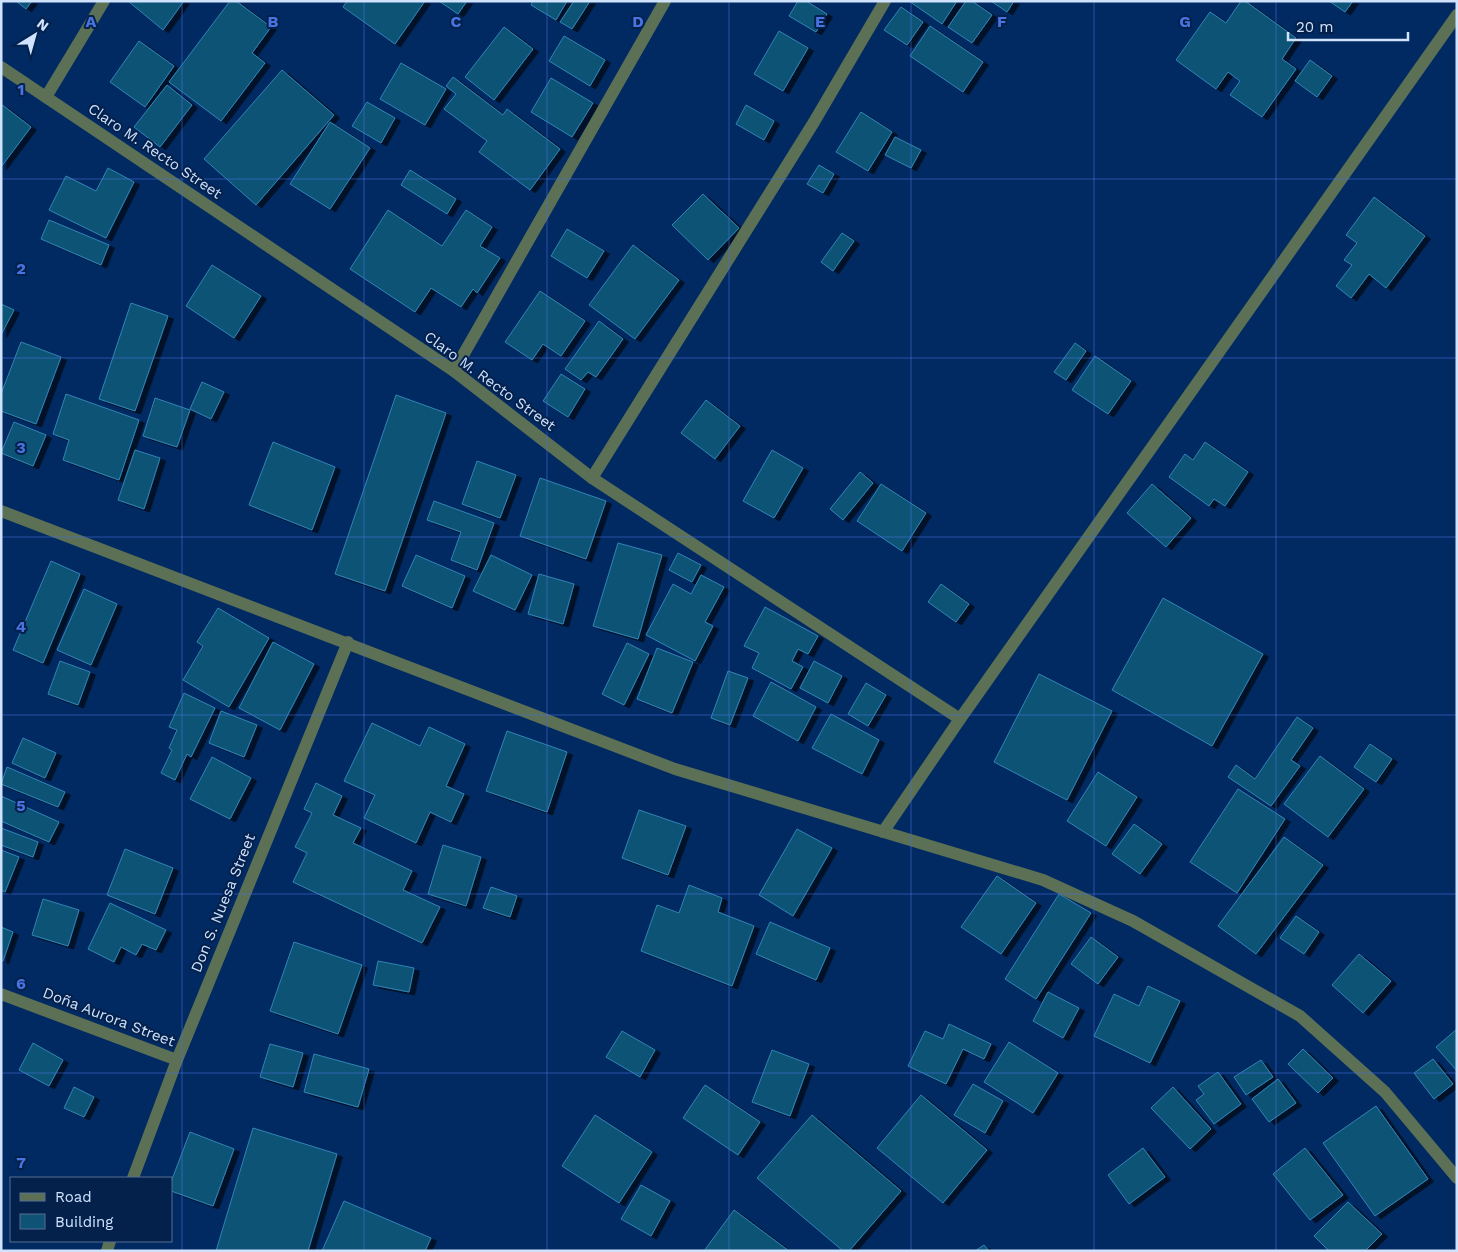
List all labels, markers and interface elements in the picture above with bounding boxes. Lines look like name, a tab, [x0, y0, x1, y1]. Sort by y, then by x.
north arrow	[10, 10, 60, 60]
scale bar	[1288, 10, 1408, 42]
text: A	[86, 12, 97, 31]
text: B	[268, 12, 279, 31]
text: C	[451, 12, 462, 31]
text: D	[632, 12, 644, 31]
text: E	[815, 12, 825, 31]
text: F	[997, 12, 1007, 31]
text: G	[1179, 12, 1191, 31]
text: N	[34, 15, 52, 34]
text: 20 m	[1296, 18, 1334, 36]
text: 1	[18, 80, 24, 99]
street label: Claro M. Recto Street	[85, 99, 226, 203]
text: 2	[16, 259, 26, 278]
street label: Claro M. Recto Street	[421, 327, 560, 435]
text: 3	[16, 438, 26, 457]
text: 4	[16, 617, 26, 636]
text: 5	[16, 796, 26, 815]
street label: Don S. Nuesa Street	[187, 830, 259, 975]
text: 6	[16, 974, 26, 993]
street label: Doña Aurora Street	[40, 984, 178, 1051]
text: 7	[16, 1153, 26, 1172]
legend	[10, 1177, 172, 1242]
text: Road	[55, 1188, 92, 1206]
text: Building	[55, 1213, 113, 1231]

